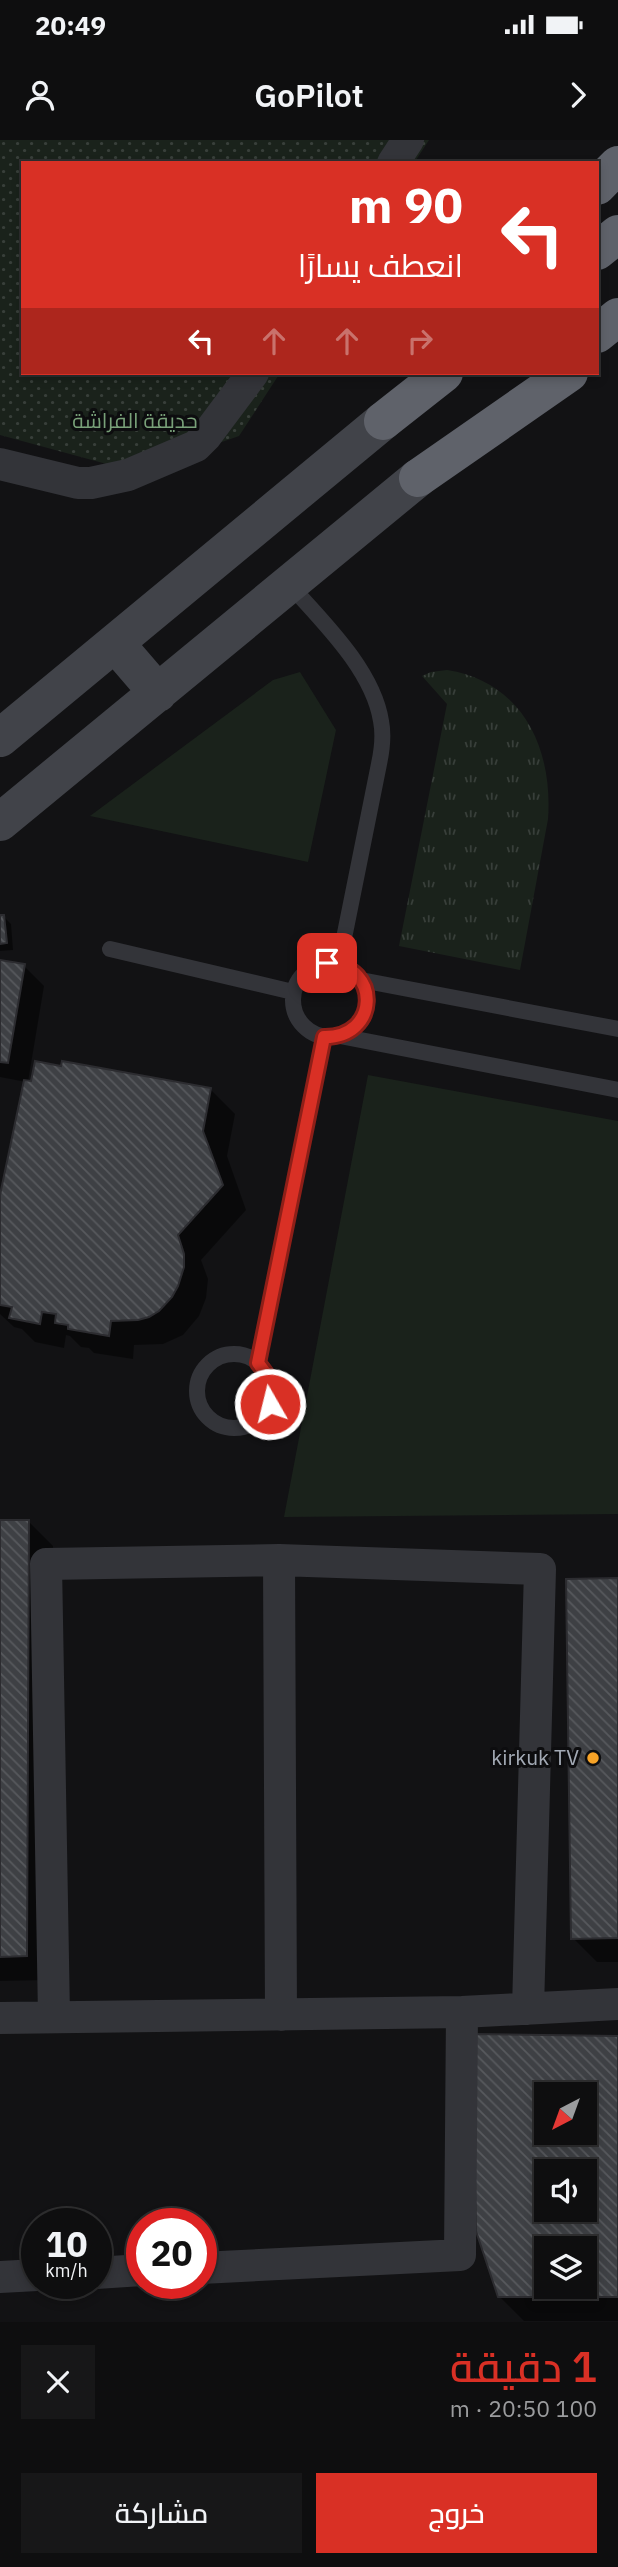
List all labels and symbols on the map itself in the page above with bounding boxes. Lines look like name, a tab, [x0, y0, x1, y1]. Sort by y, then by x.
park label: حديقة الفراشة	[72, 406, 198, 434]
pin	[297, 933, 357, 993]
position arrow	[233, 1367, 307, 1441]
place label: kirkuk TV	[491, 1743, 579, 1771]
marker: kirkuk TV	[585, 1750, 601, 1766]
north arrow	[534, 2082, 597, 2146]
speed limit sign: 20	[126, 2208, 217, 2299]

